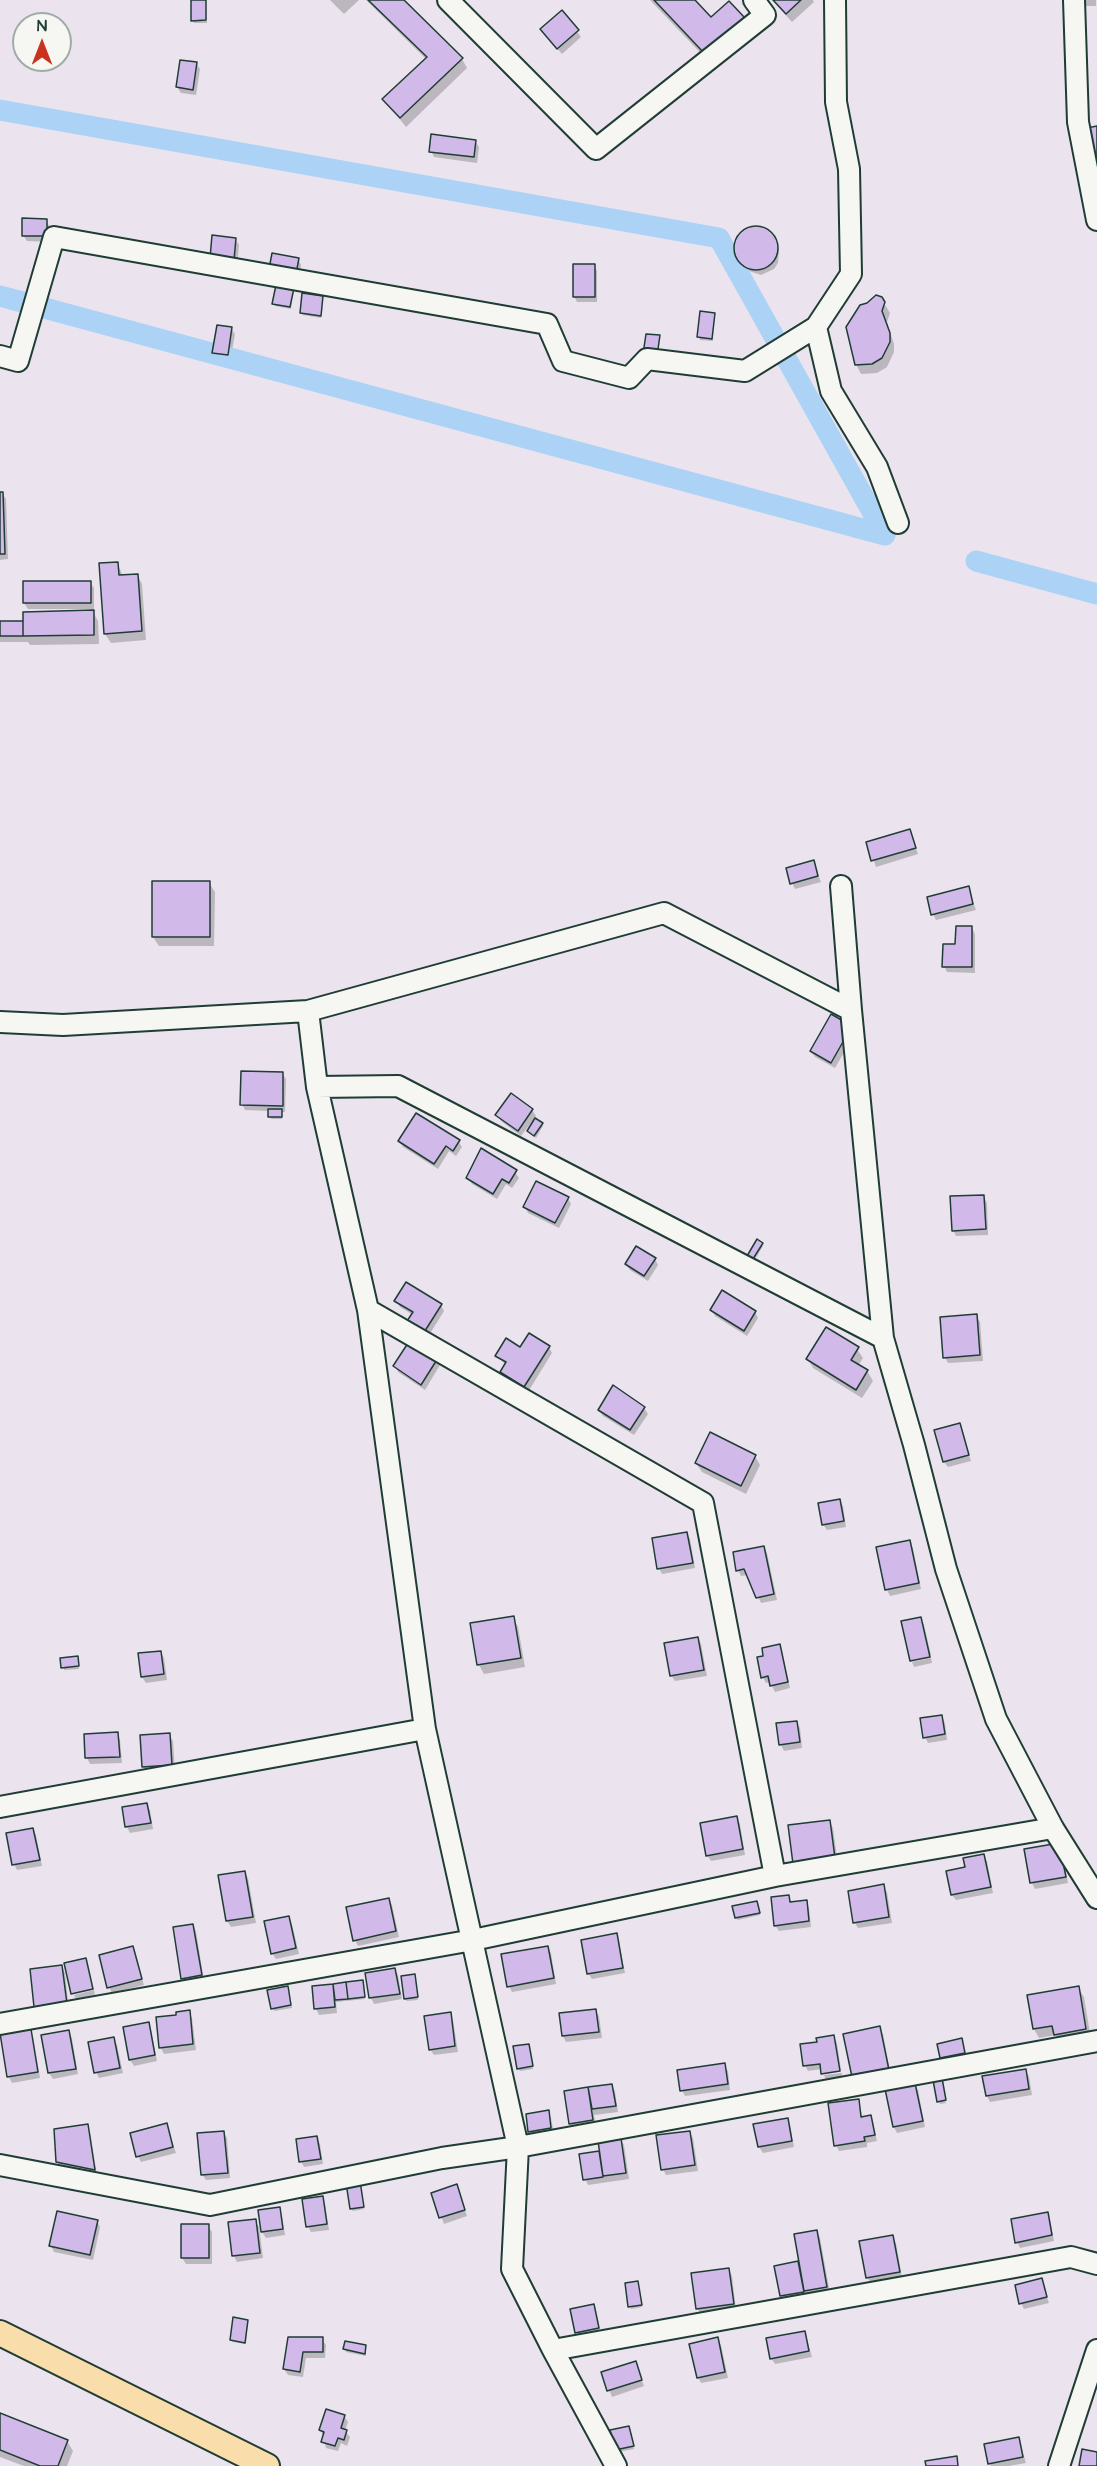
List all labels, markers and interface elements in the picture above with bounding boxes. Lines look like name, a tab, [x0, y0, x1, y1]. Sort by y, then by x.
north arrow	[12, 12, 72, 72]
text: N	[37, 15, 47, 37]

